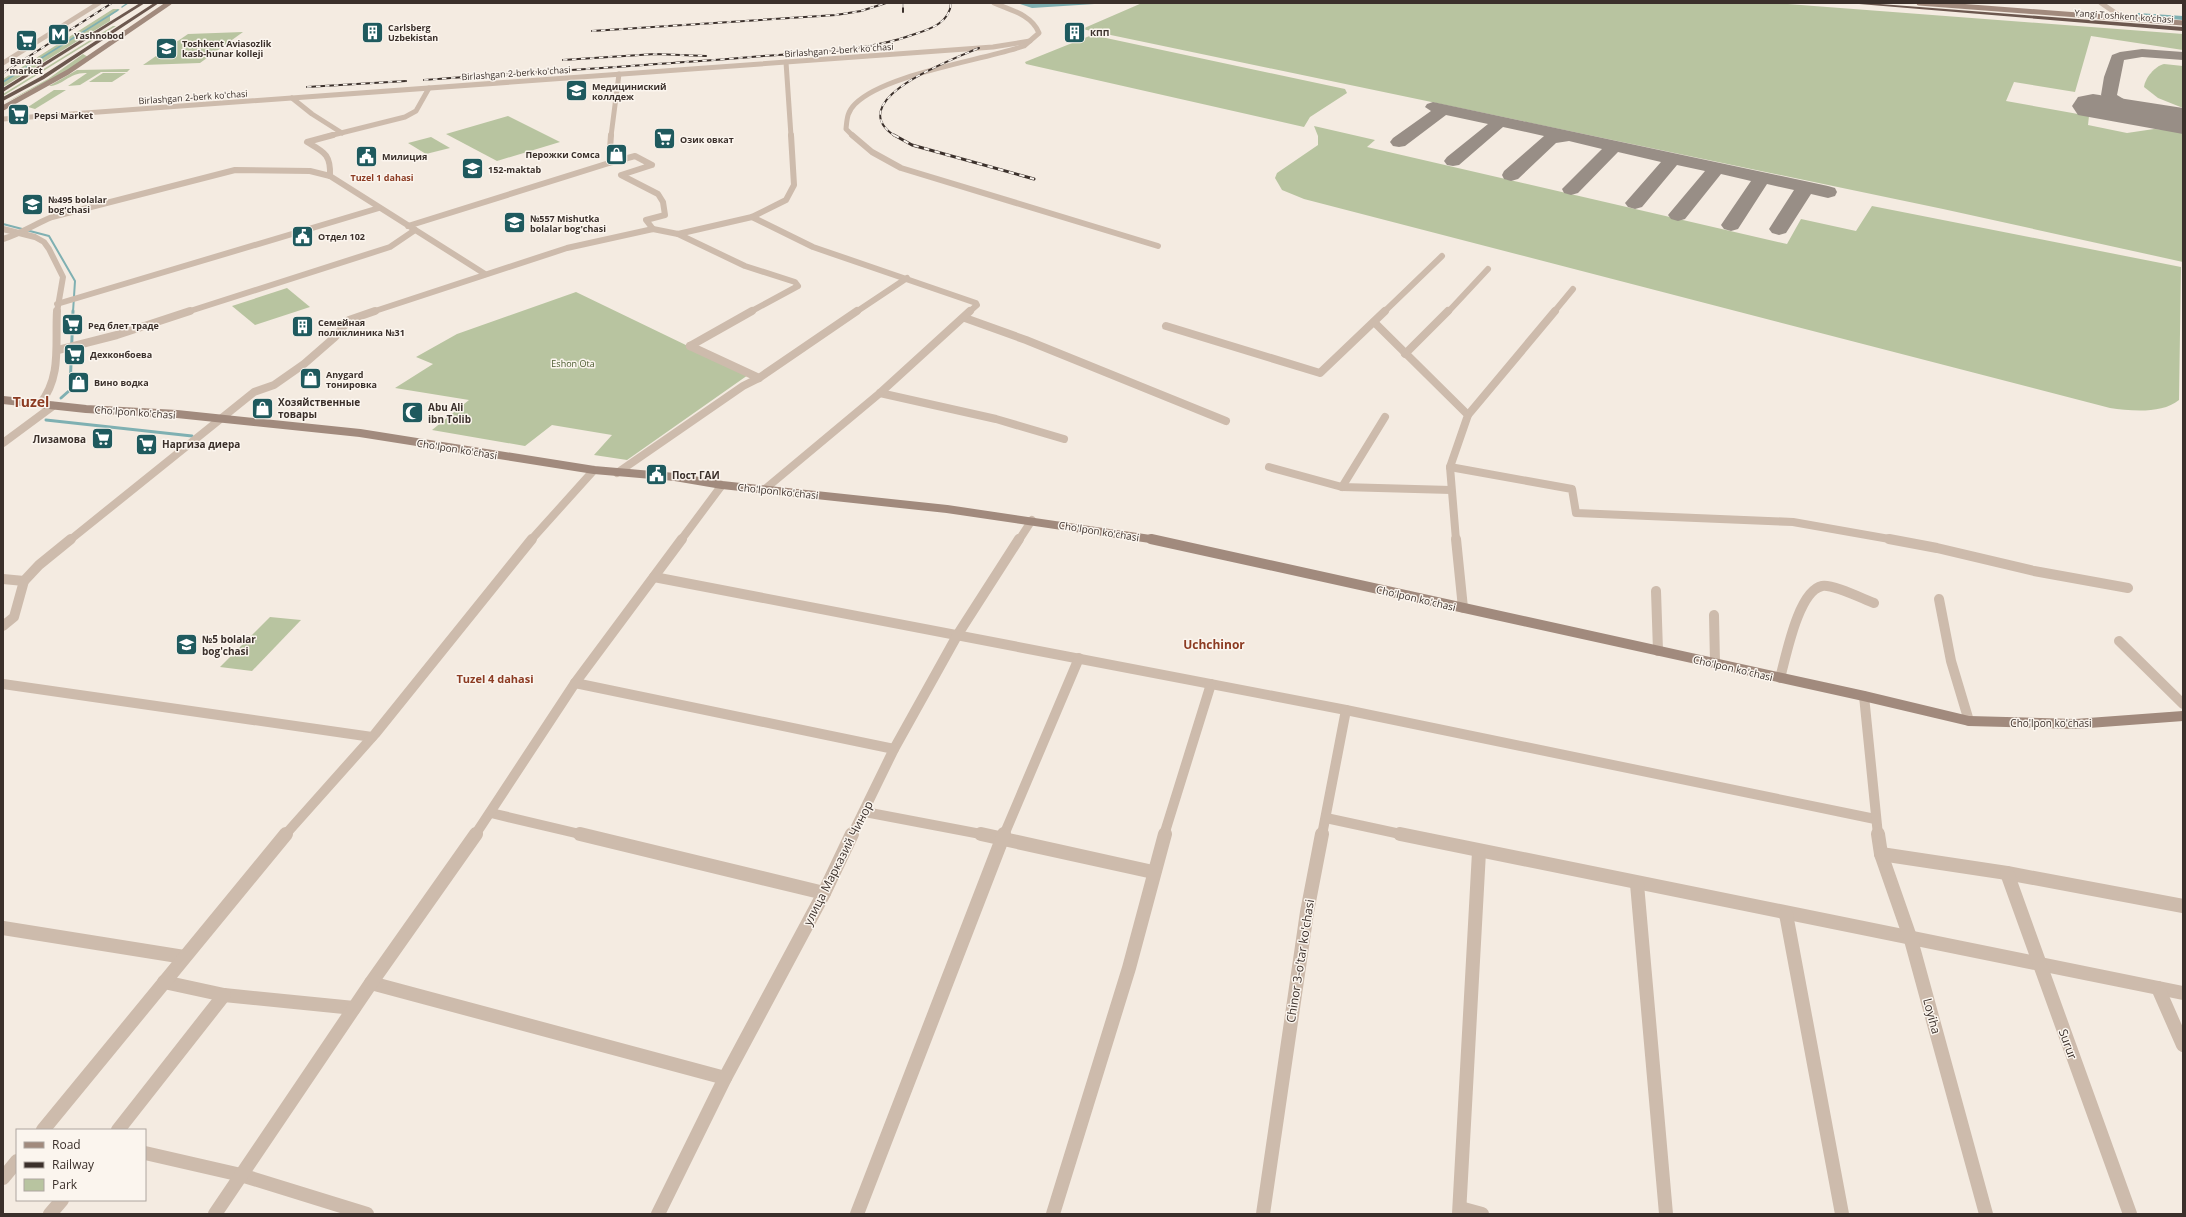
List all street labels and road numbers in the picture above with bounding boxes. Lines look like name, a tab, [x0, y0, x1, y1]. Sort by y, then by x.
street label: Yangi Toshkent ko‘chasi	[2074, 6, 2174, 26]
street label: Birlashgan 2-berk ko'chasi	[784, 40, 894, 60]
street label: Birlashgan 2-berk ko'chasi	[461, 63, 571, 83]
street label: Birlashgan 2-berk ko'chasi	[138, 87, 248, 107]
street label: Cho'lpon ko'chasi	[94, 402, 176, 422]
street label: Cho'lpon ko'chasi	[416, 436, 498, 462]
street label: Cho'lpon ko'chasi	[737, 480, 819, 502]
street label: Cho'lpon ko'chasi	[1058, 518, 1140, 544]
street label: Cho'lpon ko'chasi	[1375, 582, 1457, 614]
street label: Cho'lpon ko'chasi	[1692, 652, 1774, 684]
street label: Cho'lpon ko'chasi	[2010, 716, 2092, 730]
street label: улица Марказий Чинор	[799, 798, 877, 928]
street label: Chinor 3-o'tar ko'chasi	[1282, 898, 1318, 1024]
street label: Loyiha	[1919, 996, 1945, 1036]
street label: Surur	[2055, 1026, 2081, 1062]

